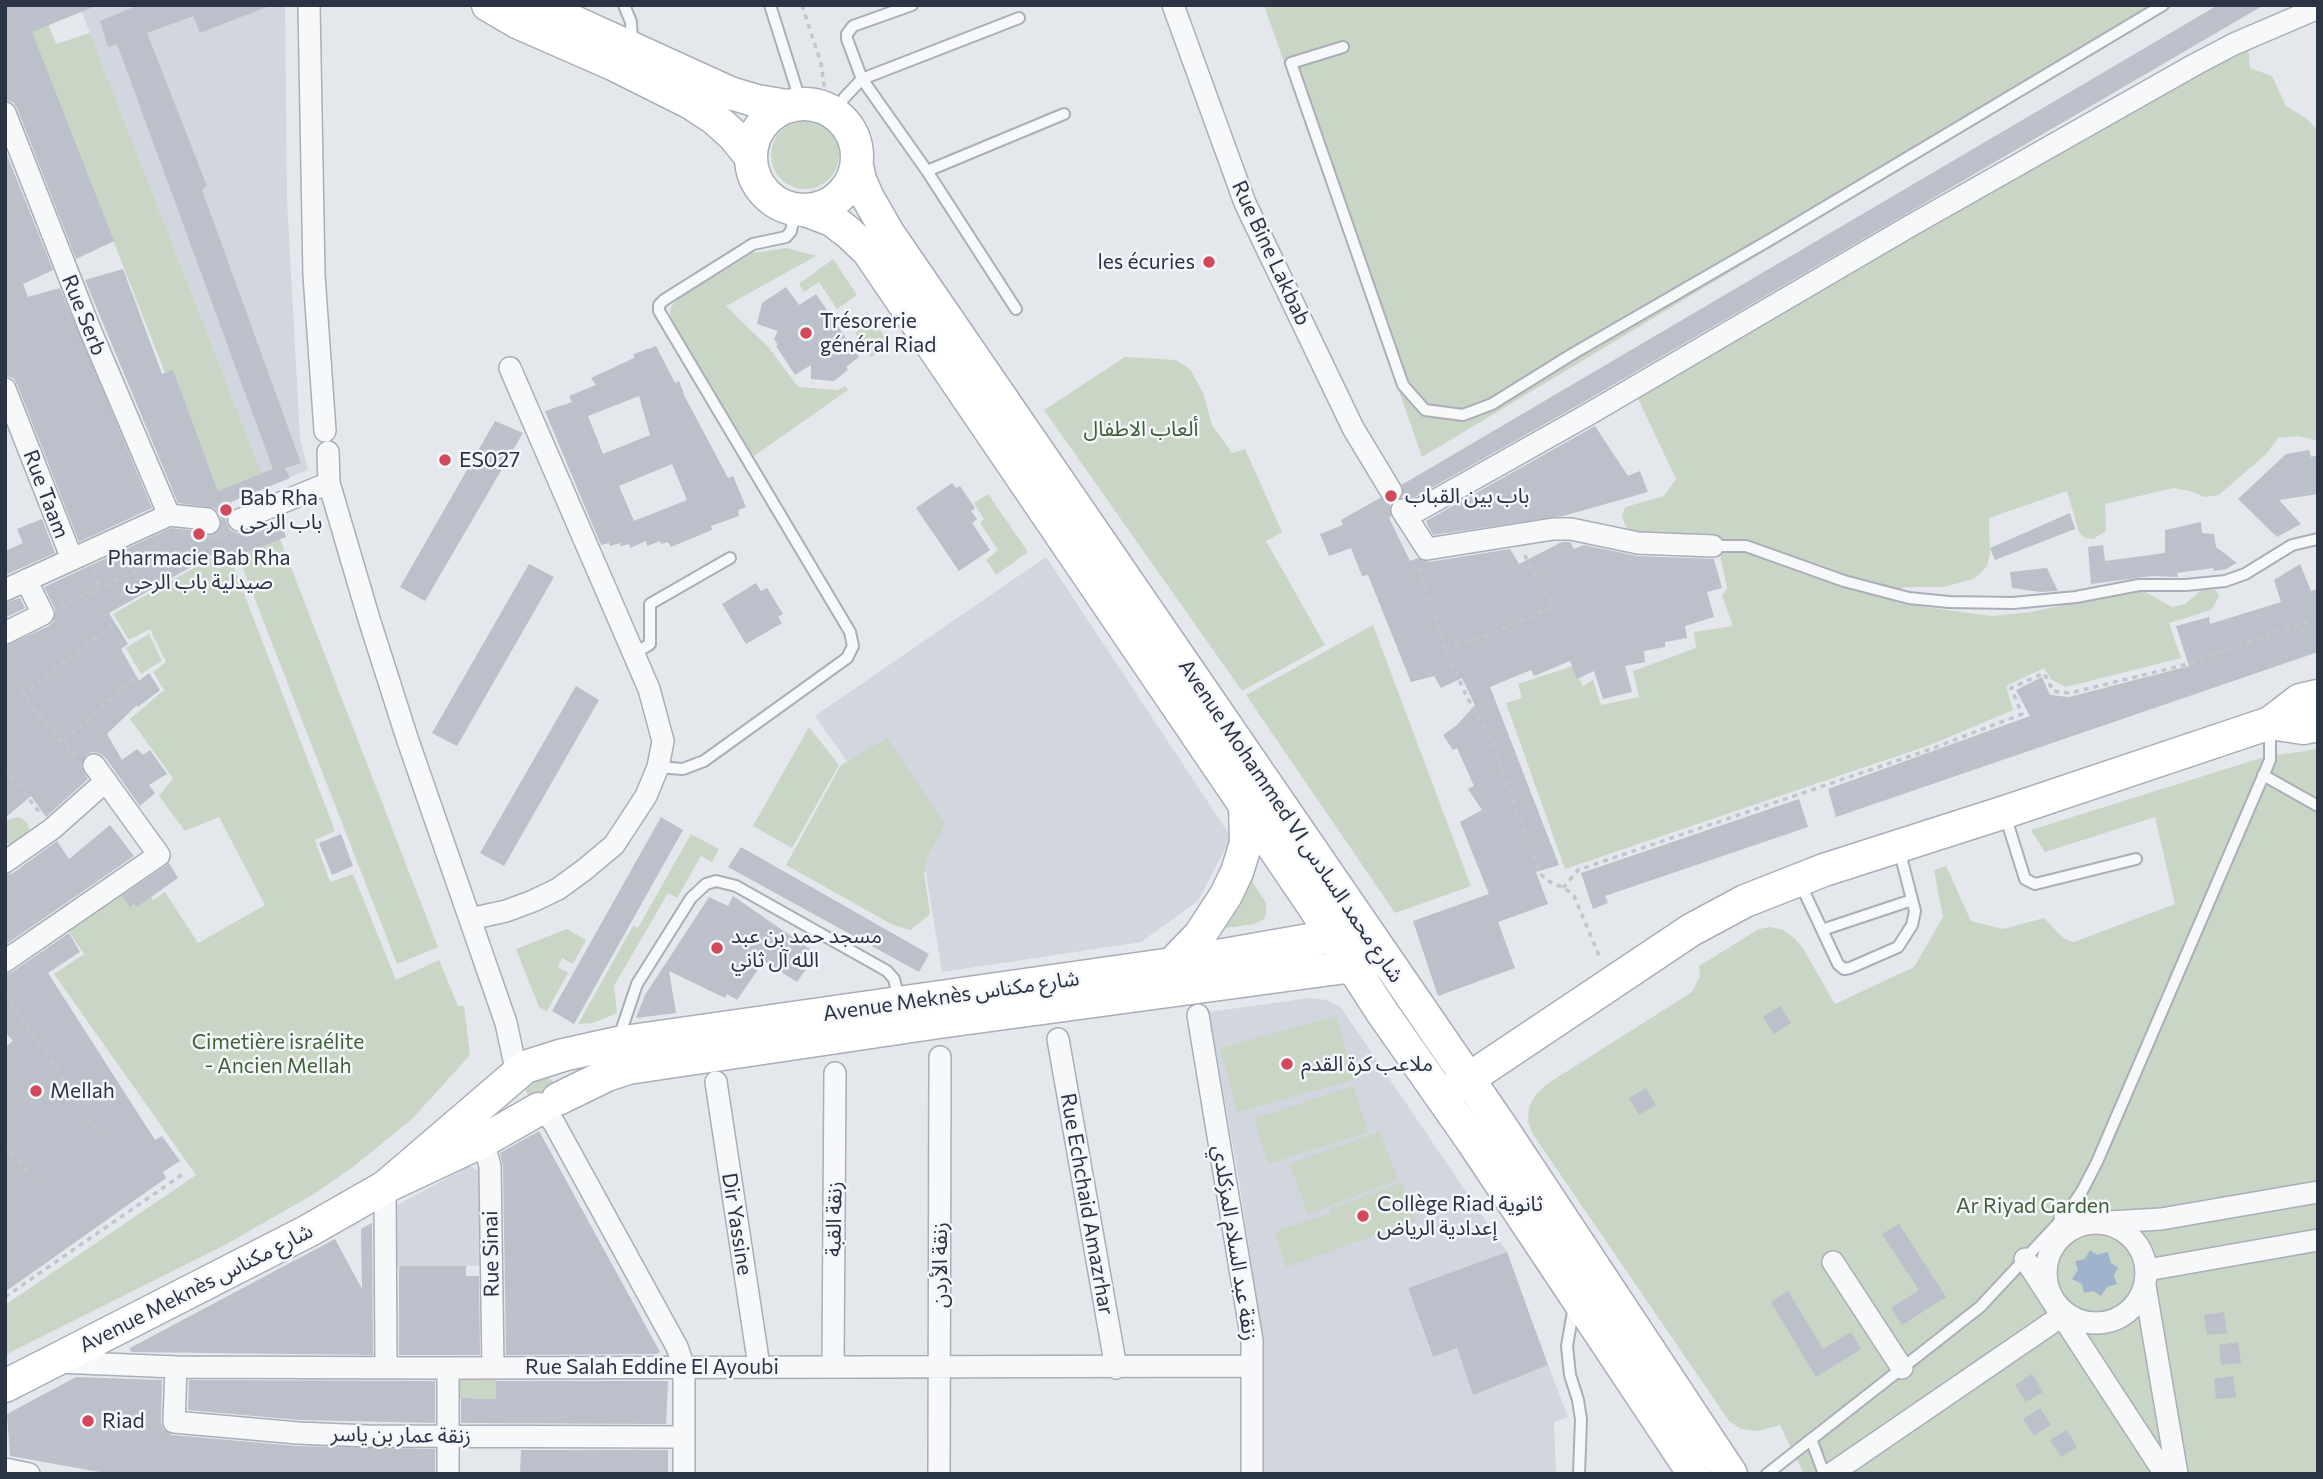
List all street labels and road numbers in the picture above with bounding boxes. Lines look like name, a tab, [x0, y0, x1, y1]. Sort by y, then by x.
street label: Rue Bine Lakbab	[1226, 176, 1316, 330]
street label: Rue Serb	[56, 271, 112, 359]
street label: Rue Taam	[18, 446, 74, 542]
street label: Avenue Mohammed VI شارع محمد السادس	[1173, 655, 1409, 987]
street label: Avenue Meknès شارع مكناس	[821, 966, 1081, 1026]
street label: Rue Echchaid Amazrhar	[1055, 1091, 1119, 1317]
street label: زنقة عبد السلام المزكلدي	[1207, 1143, 1263, 1343]
street label: Dir Yassine	[716, 1171, 758, 1277]
street label: زنقة القبة	[821, 1181, 847, 1257]
street label: Rue Sinai	[478, 1210, 504, 1298]
street label: Avenue Meknès شارع مكناس	[75, 1218, 317, 1358]
street label: زنقة الأردن	[927, 1222, 953, 1308]
street label: Rue Salah Eddine El Ayoubi	[525, 1354, 779, 1380]
street label: زنقة عمار بن ياسر	[331, 1421, 471, 1449]

